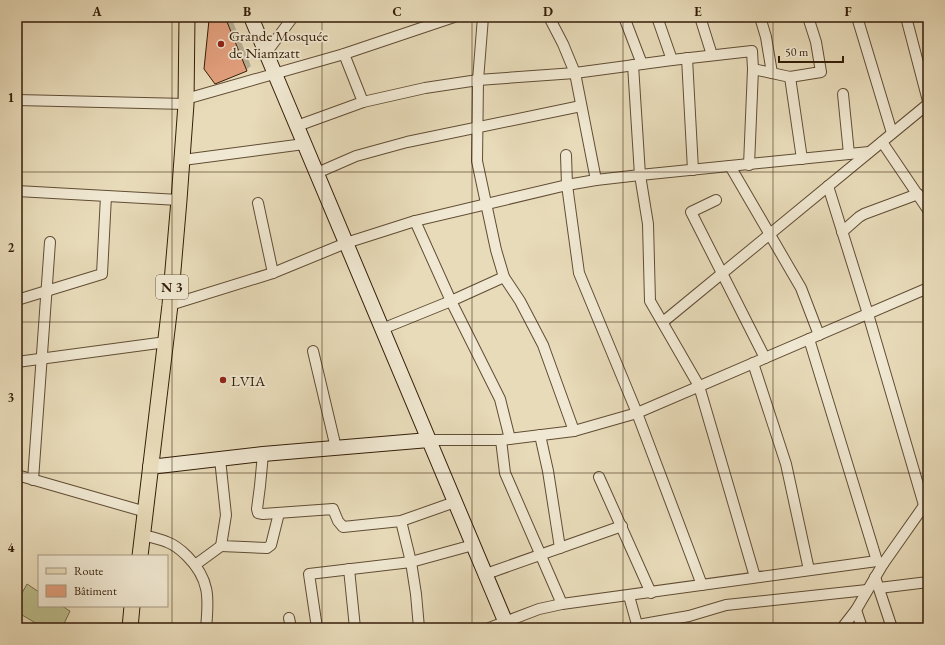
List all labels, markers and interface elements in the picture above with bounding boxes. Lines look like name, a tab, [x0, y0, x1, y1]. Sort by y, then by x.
text: A	[91, 3, 102, 20]
text: B	[243, 3, 251, 20]
text: C	[392, 3, 402, 20]
text: D	[543, 3, 553, 20]
text: E	[694, 3, 702, 20]
text: F	[844, 3, 852, 20]
place label: Grande Mosquée de Niamzatt	[229, 26, 328, 62]
scale bar	[779, 38, 843, 64]
marker: Grande Mosquée de Niamzatt	[216, 39, 226, 49]
text: 50 m	[785, 44, 809, 60]
text: 1	[8, 89, 15, 106]
text: 2	[8, 239, 15, 256]
road number: N 3	[156, 275, 188, 299]
place label: LVIA	[231, 371, 266, 390]
marker: LVIA	[218, 375, 228, 385]
text: 3	[8, 389, 15, 406]
text: 4	[8, 539, 15, 556]
legend	[38, 555, 168, 607]
text: Route	[74, 563, 104, 579]
text: Bâtiment	[74, 583, 117, 599]

